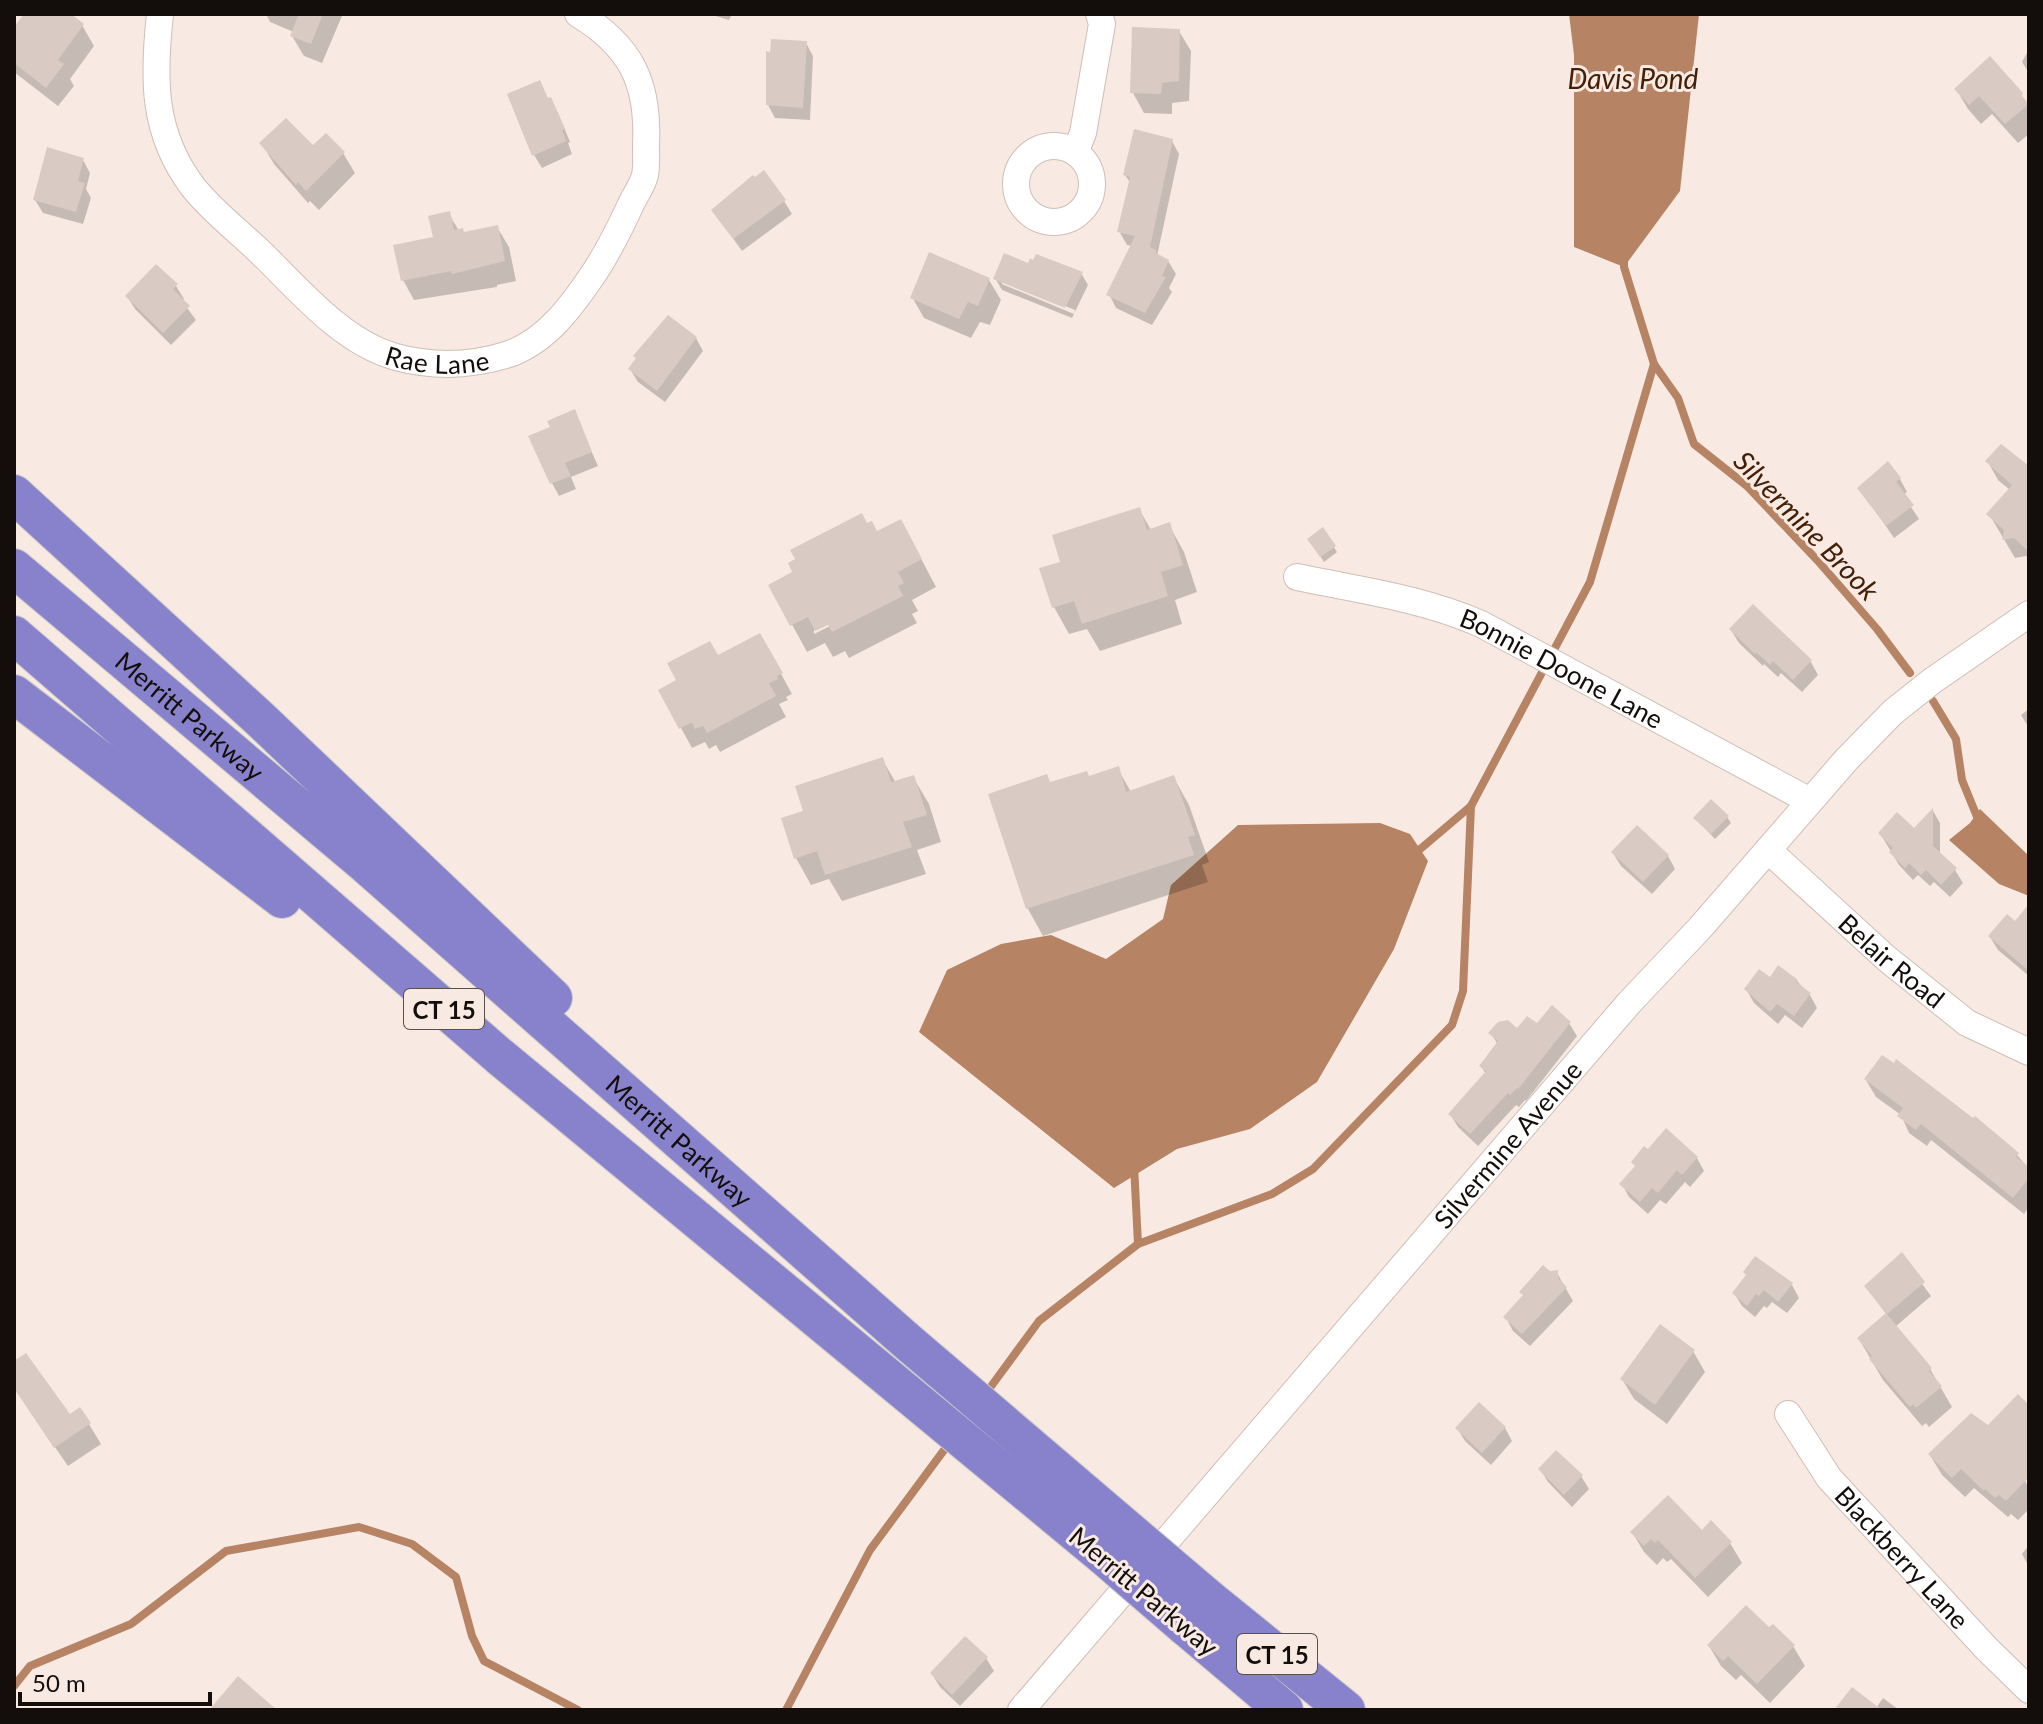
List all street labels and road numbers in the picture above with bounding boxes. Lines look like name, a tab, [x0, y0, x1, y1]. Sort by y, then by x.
street label: Rae Lane	[382, 339, 492, 380]
street label: Bonnie Doone Lane	[1456, 601, 1669, 735]
street label: Merritt Parkway	[109, 645, 271, 788]
street label: Belair Road	[1832, 907, 1951, 1015]
road number: CT 15	[404, 989, 484, 1029]
street label: Silvermine Avenue	[1427, 1054, 1588, 1235]
street label: Merritt Parkway	[600, 1068, 760, 1214]
street label: Blackberry Lane	[1829, 1479, 1976, 1635]
street label: Merritt Parkway	[1063, 1520, 1225, 1663]
road number: CT 15	[1237, 1634, 1317, 1674]

